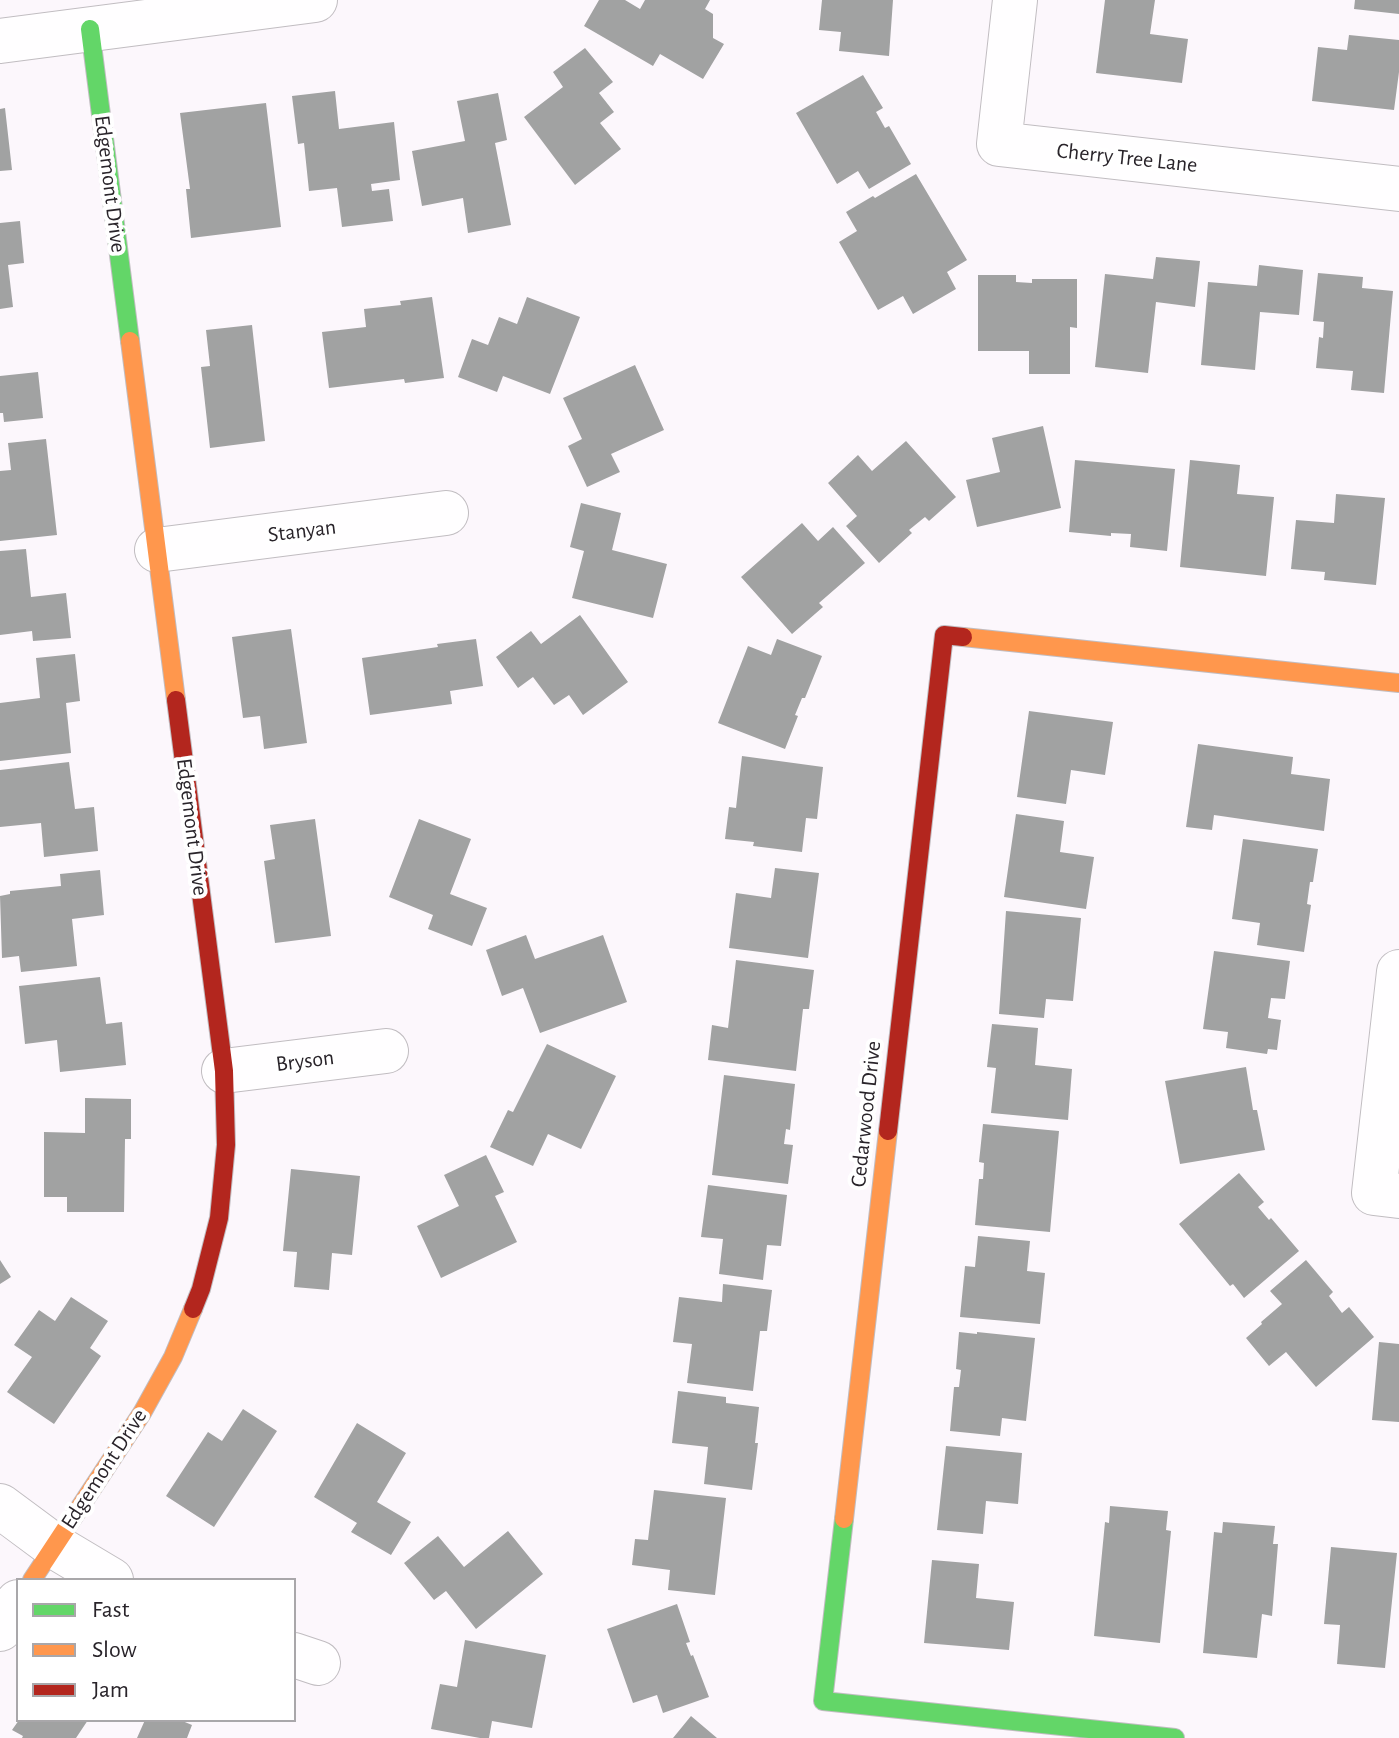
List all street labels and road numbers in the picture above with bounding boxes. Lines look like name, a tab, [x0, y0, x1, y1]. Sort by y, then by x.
street label: Edgemont Drive	[88, 114, 132, 254]
street label: Cherry Tree Lane	[1055, 137, 1199, 179]
street label: Stanyan	[266, 514, 338, 548]
street label: Edgemont Drive	[170, 757, 214, 897]
street label: Cedarwood Drive	[845, 1040, 887, 1188]
street label: Bryson	[274, 1044, 336, 1078]
street label: Edgemont Drive	[55, 1404, 153, 1534]

